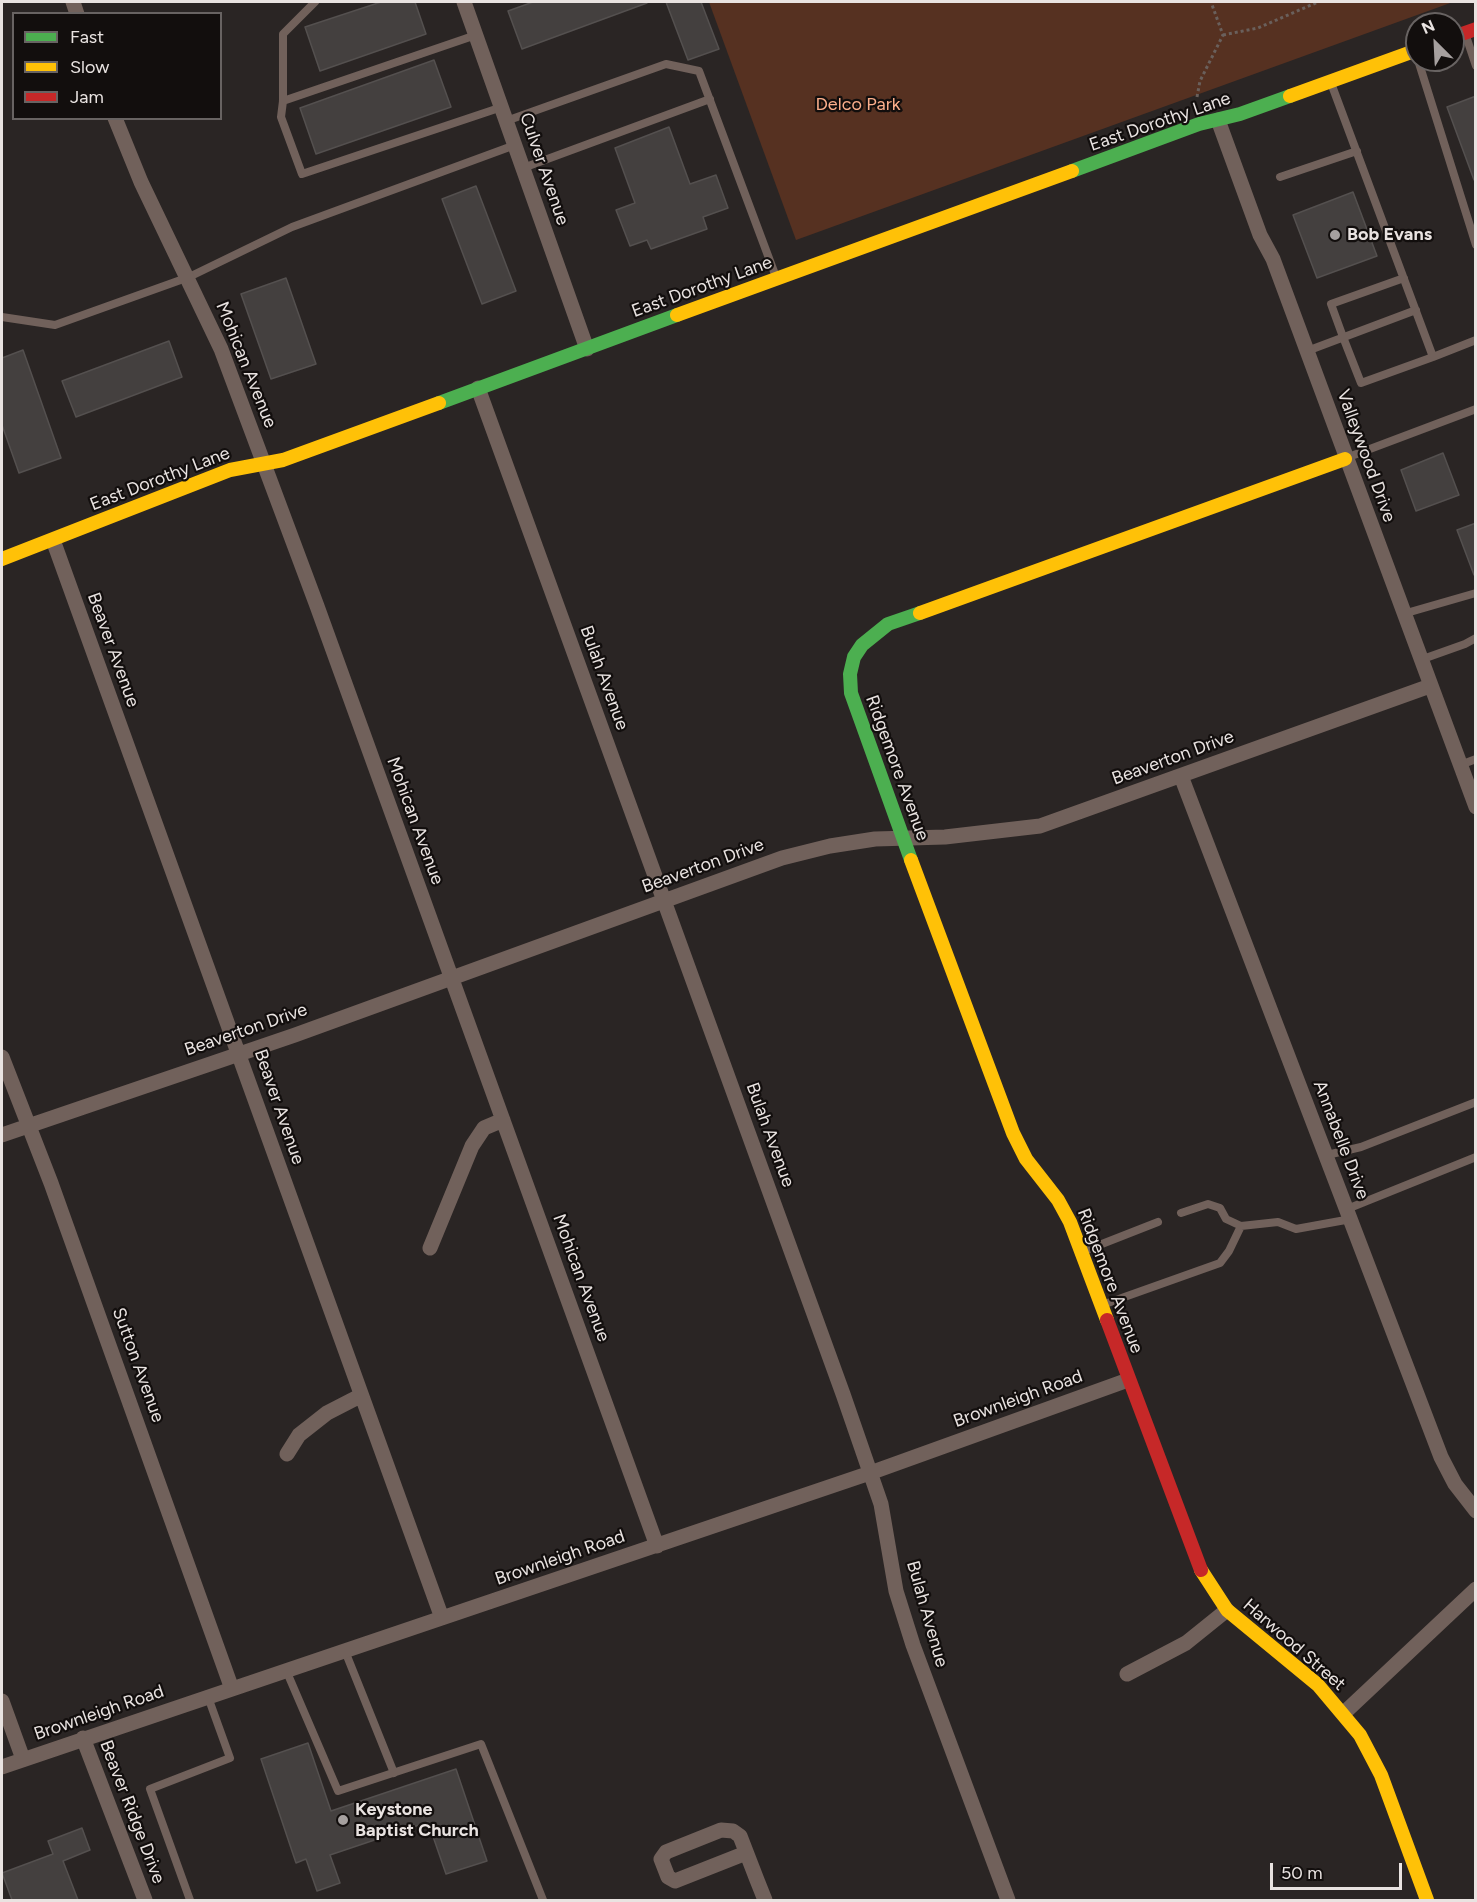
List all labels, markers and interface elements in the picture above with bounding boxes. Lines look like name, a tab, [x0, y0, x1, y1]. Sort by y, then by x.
legend	[12, 12, 222, 120]
north arrow	[1405, 12, 1465, 72]
text: N	[1419, 16, 1438, 38]
text: Fast	[70, 26, 104, 48]
text: Slow	[70, 56, 109, 78]
text: Jam	[70, 86, 104, 108]
street label: East Dorothy Lane	[1087, 88, 1233, 156]
park label: Delco Park	[815, 94, 901, 116]
street label: Culver Avenue	[515, 110, 573, 228]
place label: Bob Evans	[1347, 224, 1432, 246]
marker: Bob Evans	[1328, 228, 1342, 242]
street label: East Dorothy Lane	[629, 252, 775, 322]
street label: Mohican Avenue	[211, 299, 281, 431]
street label: Valleywood Drive	[1332, 387, 1400, 525]
street label: East Dorothy Lane	[87, 442, 233, 516]
street label: Beaver Avenue	[82, 590, 144, 710]
street label: Bulah Avenue	[575, 623, 633, 733]
street label: Ridgemore Avenue	[861, 692, 933, 844]
street label: Beaverton Drive	[1109, 726, 1237, 790]
street label: Mohican Avenue	[382, 754, 448, 888]
street label: Beaverton Drive	[639, 834, 767, 898]
street label: Beaverton Drive	[182, 999, 310, 1061]
street label: Beaver Avenue	[249, 1047, 309, 1167]
street label: Annabelle Drive	[1308, 1077, 1374, 1203]
street label: Bulah Avenue	[741, 1080, 799, 1190]
street label: Ridgemore Avenue	[1072, 1206, 1148, 1356]
street label: Mohican Avenue	[548, 1211, 614, 1345]
street label: Sutton Avenue	[107, 1305, 169, 1425]
street label: Brownleigh Road	[950, 1366, 1086, 1432]
street label: Brownleigh Road	[492, 1526, 628, 1590]
street label: Bulah Avenue	[902, 1558, 952, 1670]
street label: Harwood Street	[1238, 1595, 1350, 1695]
street label: Brownleigh Road	[31, 1681, 167, 1745]
street label: Beaver Ridge Drive	[95, 1737, 169, 1887]
place label: Keystone Baptist Church	[355, 1799, 479, 1842]
marker: Keystone Baptist Church	[336, 1813, 350, 1827]
scale bar	[1273, 1851, 1405, 1889]
text: 50 m	[1281, 1862, 1323, 1884]

